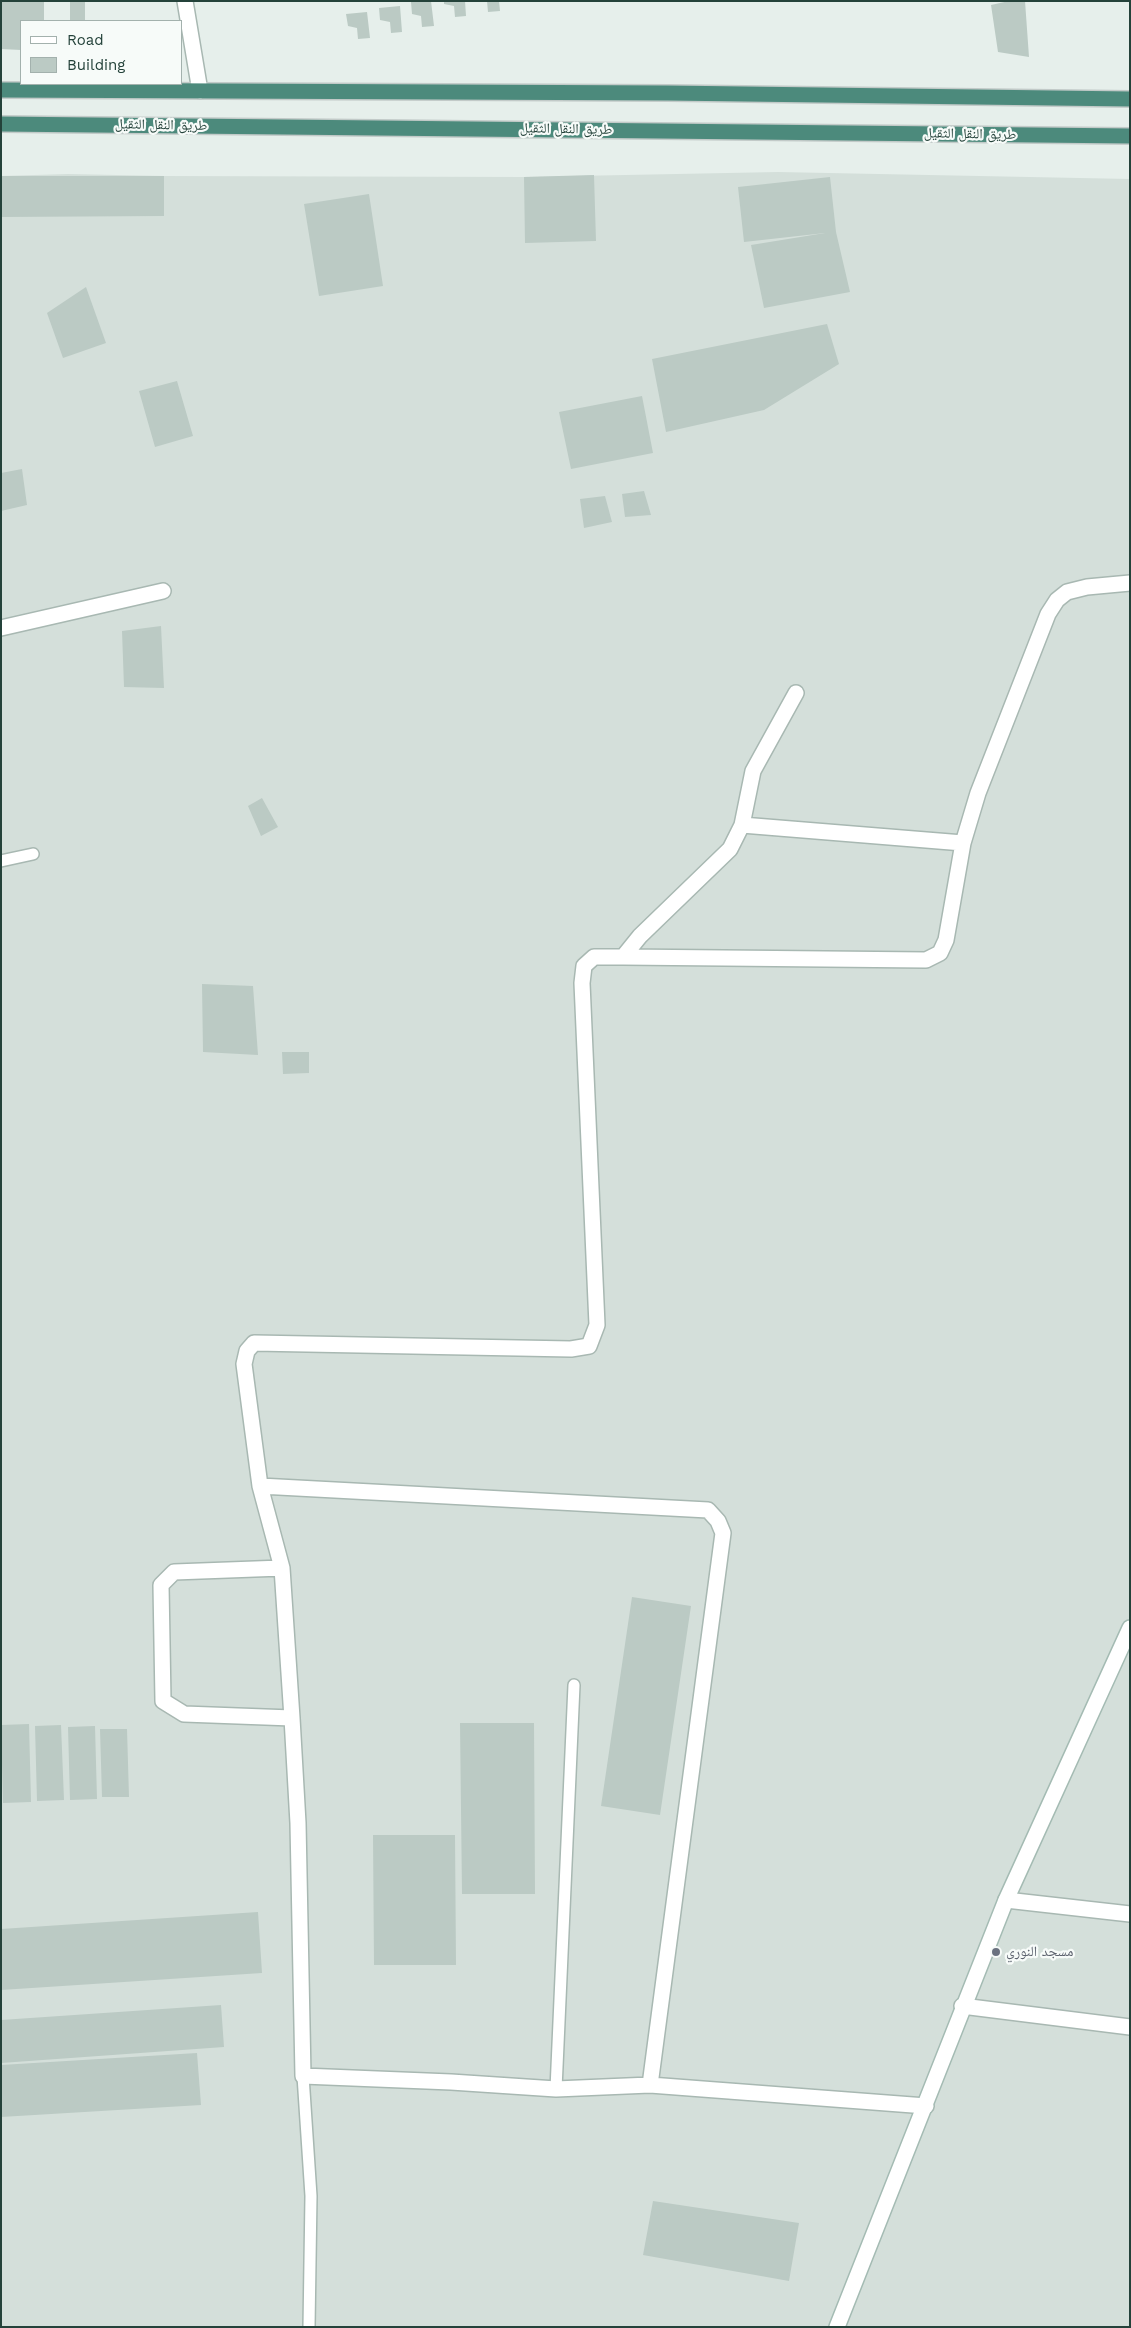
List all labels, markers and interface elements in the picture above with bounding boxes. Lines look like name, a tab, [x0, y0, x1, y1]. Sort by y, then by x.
legend	[20, 20, 182, 85]
text: Road	[67, 31, 104, 49]
text: Building	[67, 56, 125, 74]
street label: طريق النقل الثقيل	[115, 116, 207, 134]
street label: طريق النقل الثقيل	[520, 120, 612, 138]
street label: طريق النقل الثقيل	[924, 125, 1016, 143]
place label: مسجد النوري	[1006, 1944, 1073, 1960]
marker: مسجد النوري	[990, 1946, 1002, 1958]

